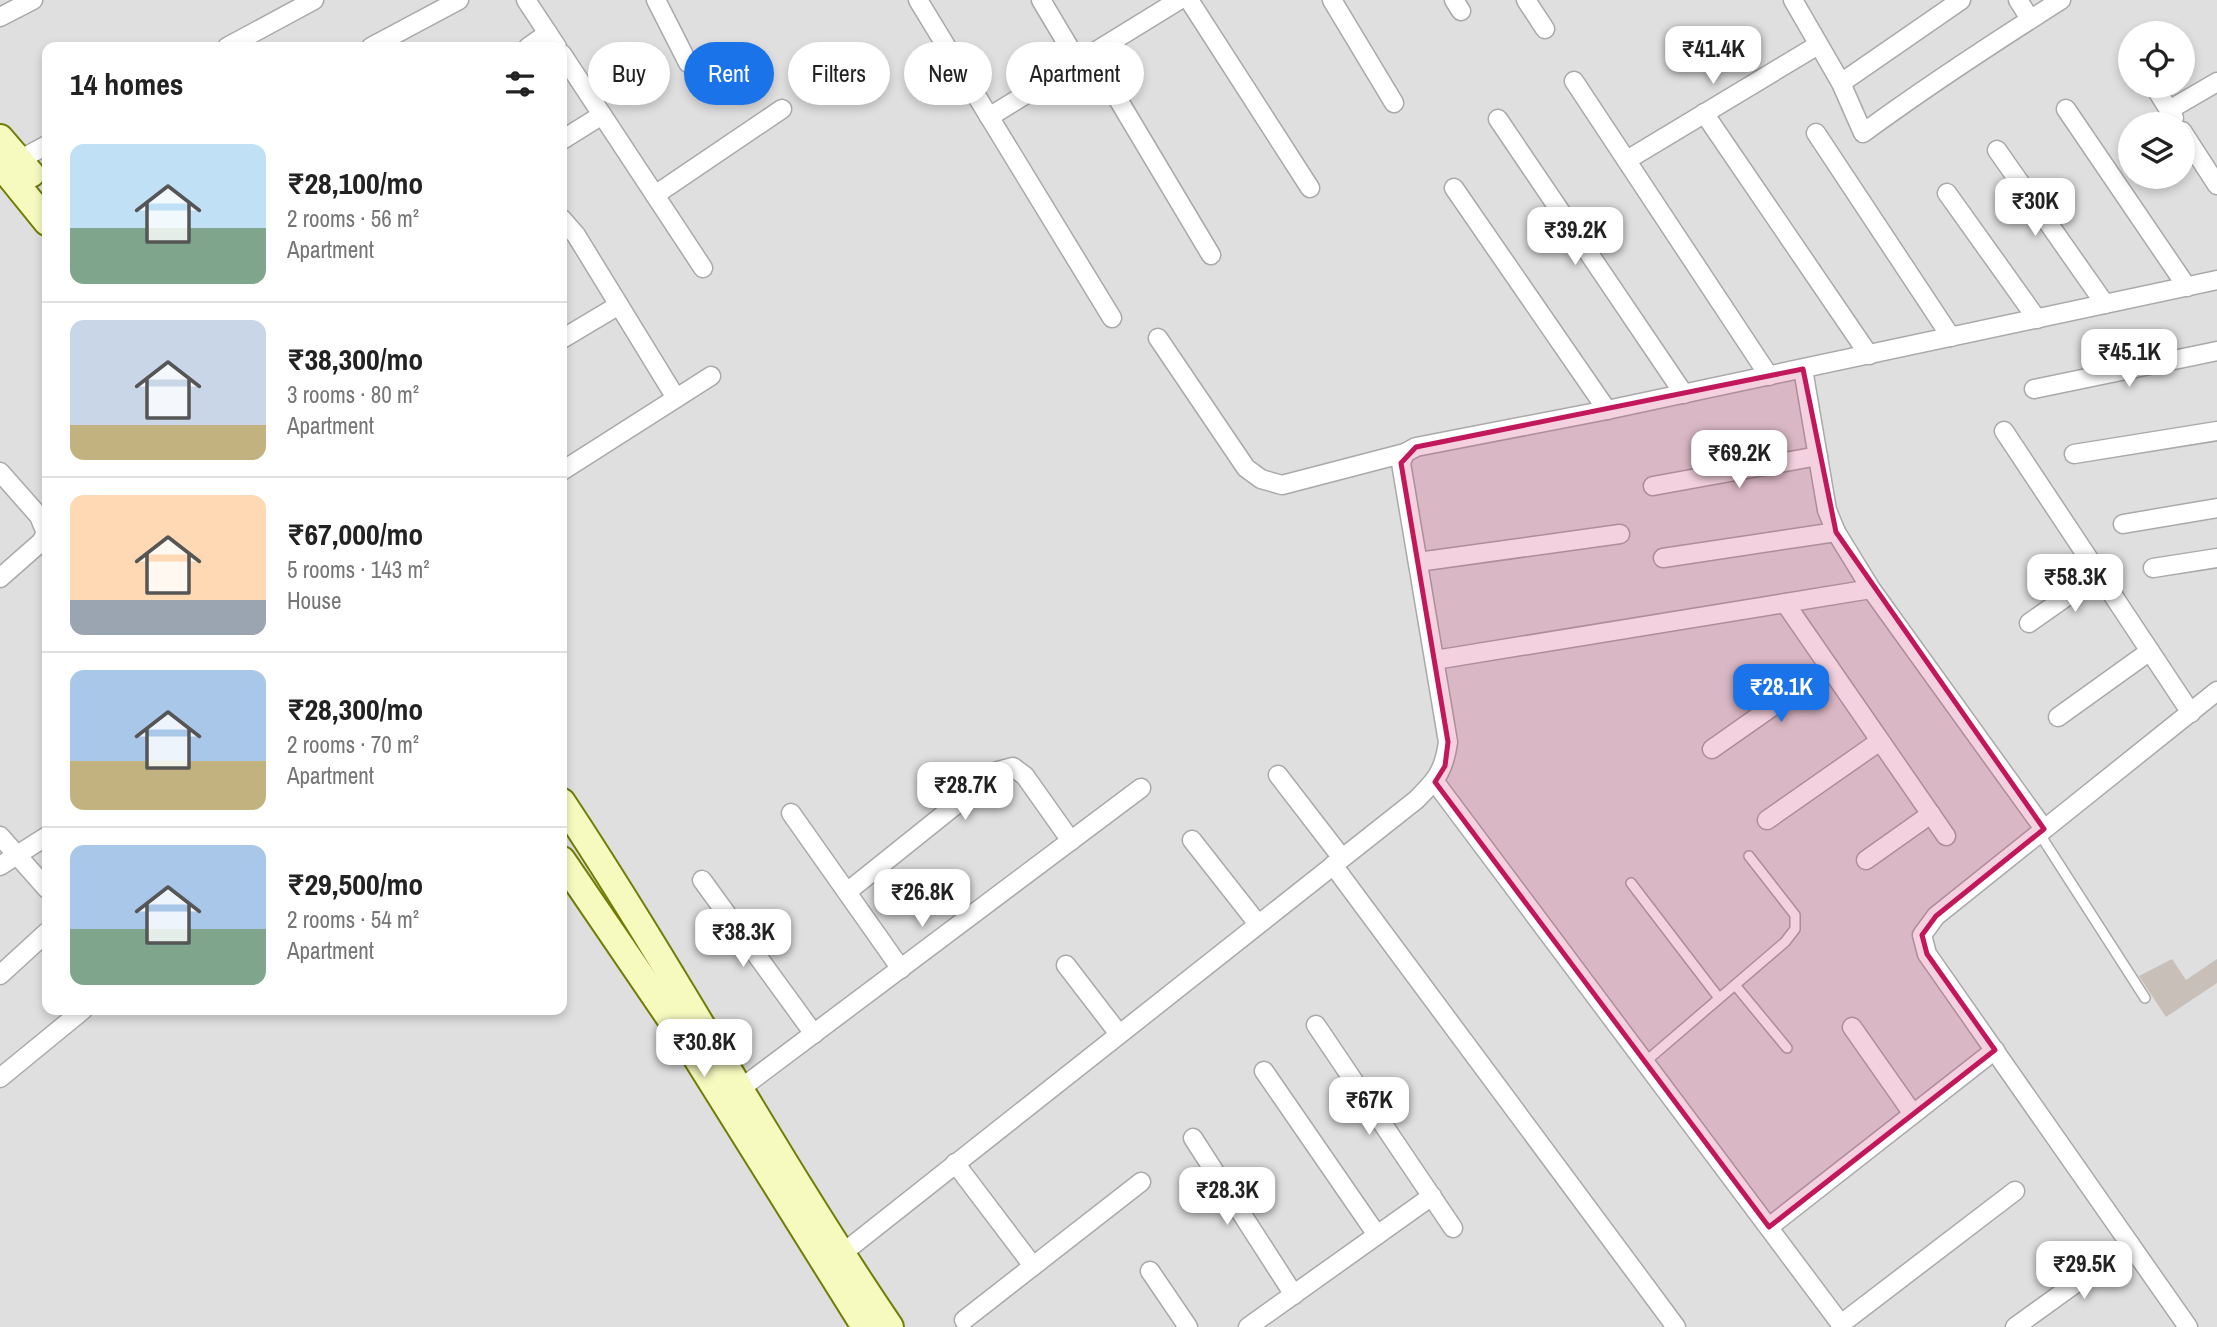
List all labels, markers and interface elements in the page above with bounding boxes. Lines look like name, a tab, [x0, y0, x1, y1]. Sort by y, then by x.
map controls	[2118, 21, 2195, 189]
button: locate	[2118, 21, 2195, 98]
pin: ₹41.4K	[1656, 27, 1770, 86]
text: ₹41.4K	[1681, 33, 1745, 64]
chip: Buy	[588, 42, 670, 105]
chip: Rent	[684, 42, 774, 105]
chip: Filters	[788, 42, 890, 105]
chip: New	[904, 42, 992, 105]
chip: Apartment	[1006, 42, 1144, 105]
text: 14 homes	[70, 64, 184, 104]
icon: filters	[501, 65, 539, 103]
button: layers	[2118, 112, 2195, 189]
text: ₹28,100/mo	[287, 163, 423, 203]
icon: home	[126, 172, 210, 256]
pin: ₹30K	[1994, 178, 2076, 238]
text: ₹30K	[2011, 185, 2059, 216]
text: 2 rooms · 56 m²	[287, 203, 419, 234]
pin: ₹39.2K	[1518, 208, 1632, 267]
text: ₹39.2K	[1543, 214, 1607, 245]
text: Apartment	[287, 234, 374, 265]
pin: ₹45.1K	[2072, 330, 2186, 389]
text: ₹45.1K	[2097, 336, 2161, 367]
text: ₹38,300/mo	[287, 339, 423, 379]
icon: home	[126, 348, 210, 432]
text: 3 rooms · 80 m²	[287, 379, 419, 410]
text: Apartment	[287, 410, 374, 441]
pin: ₹69.2K	[1682, 430, 1796, 490]
text: ₹69.2K	[1707, 437, 1771, 468]
text: ₹67,000/mo	[287, 514, 423, 554]
icon: home	[126, 523, 210, 607]
text: 5 rooms · 143 m²	[287, 554, 430, 585]
pin: ₹58.3K	[2018, 554, 2132, 614]
text: ₹58.3K	[2043, 561, 2107, 592]
text: House	[287, 585, 342, 616]
pin: ₹28.1K	[1724, 664, 1838, 724]
text: ₹28.1K	[1749, 671, 1813, 702]
text: ₹28,300/mo	[287, 689, 423, 729]
icon: home	[126, 698, 210, 782]
text: 2 rooms · 70 m²	[287, 729, 419, 760]
text: Apartment	[287, 760, 374, 791]
pin: ₹28.7K	[908, 762, 1022, 822]
text: ₹28.7K	[933, 769, 997, 800]
text: ₹29,500/mo	[287, 864, 423, 904]
pin: ₹26.8K	[865, 870, 979, 929]
icon: home	[126, 873, 210, 957]
text: ₹26.8K	[890, 876, 954, 907]
text: 2 rooms · 54 m²	[287, 904, 419, 935]
pin: ₹38.3K	[686, 909, 800, 969]
text: ₹38.3K	[711, 916, 775, 947]
text: Apartment	[287, 935, 374, 966]
pin: ₹30.8K	[647, 1020, 761, 1079]
text: ₹30.8K	[672, 1026, 736, 1057]
pin: ₹67K	[1328, 1078, 1410, 1137]
text: ₹67K	[1345, 1084, 1393, 1115]
pin: ₹28.3K	[1170, 1168, 1284, 1227]
text: ₹28.3K	[1195, 1174, 1259, 1205]
pin: ₹29.5K	[2027, 1242, 2141, 1301]
text: ₹29.5K	[2052, 1248, 2116, 1279]

